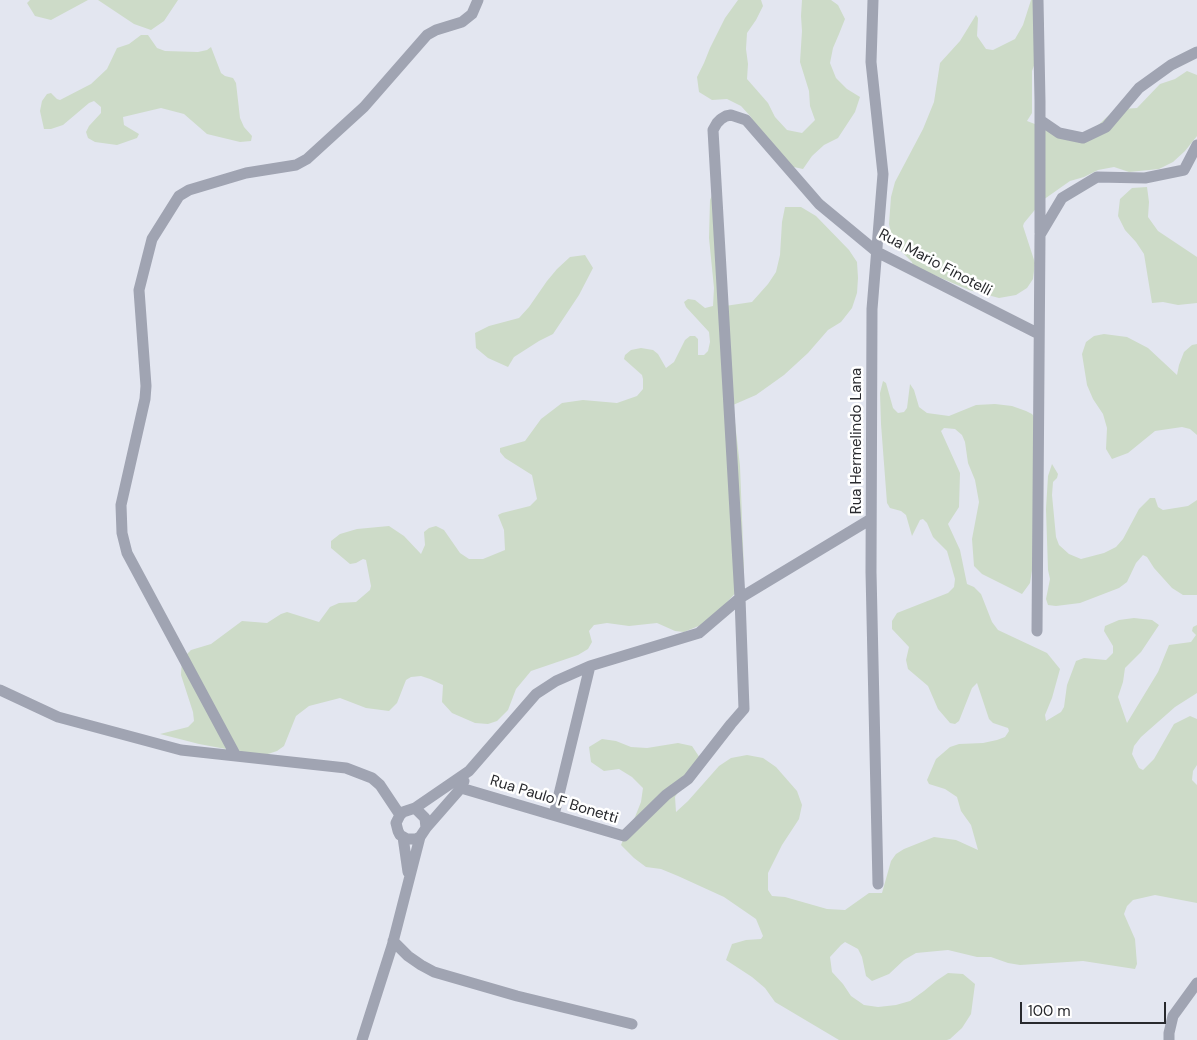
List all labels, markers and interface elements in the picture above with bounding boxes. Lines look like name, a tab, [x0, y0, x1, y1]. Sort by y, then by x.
street label: Rua Mario Finotelli	[875, 226, 995, 300]
street label: Rua Hermelindo Lana	[848, 368, 866, 514]
street label: Rua Paulo F Bonetti	[488, 772, 620, 828]
scale bar	[1022, 992, 1168, 1024]
text: 100 m	[1028, 1001, 1071, 1021]

